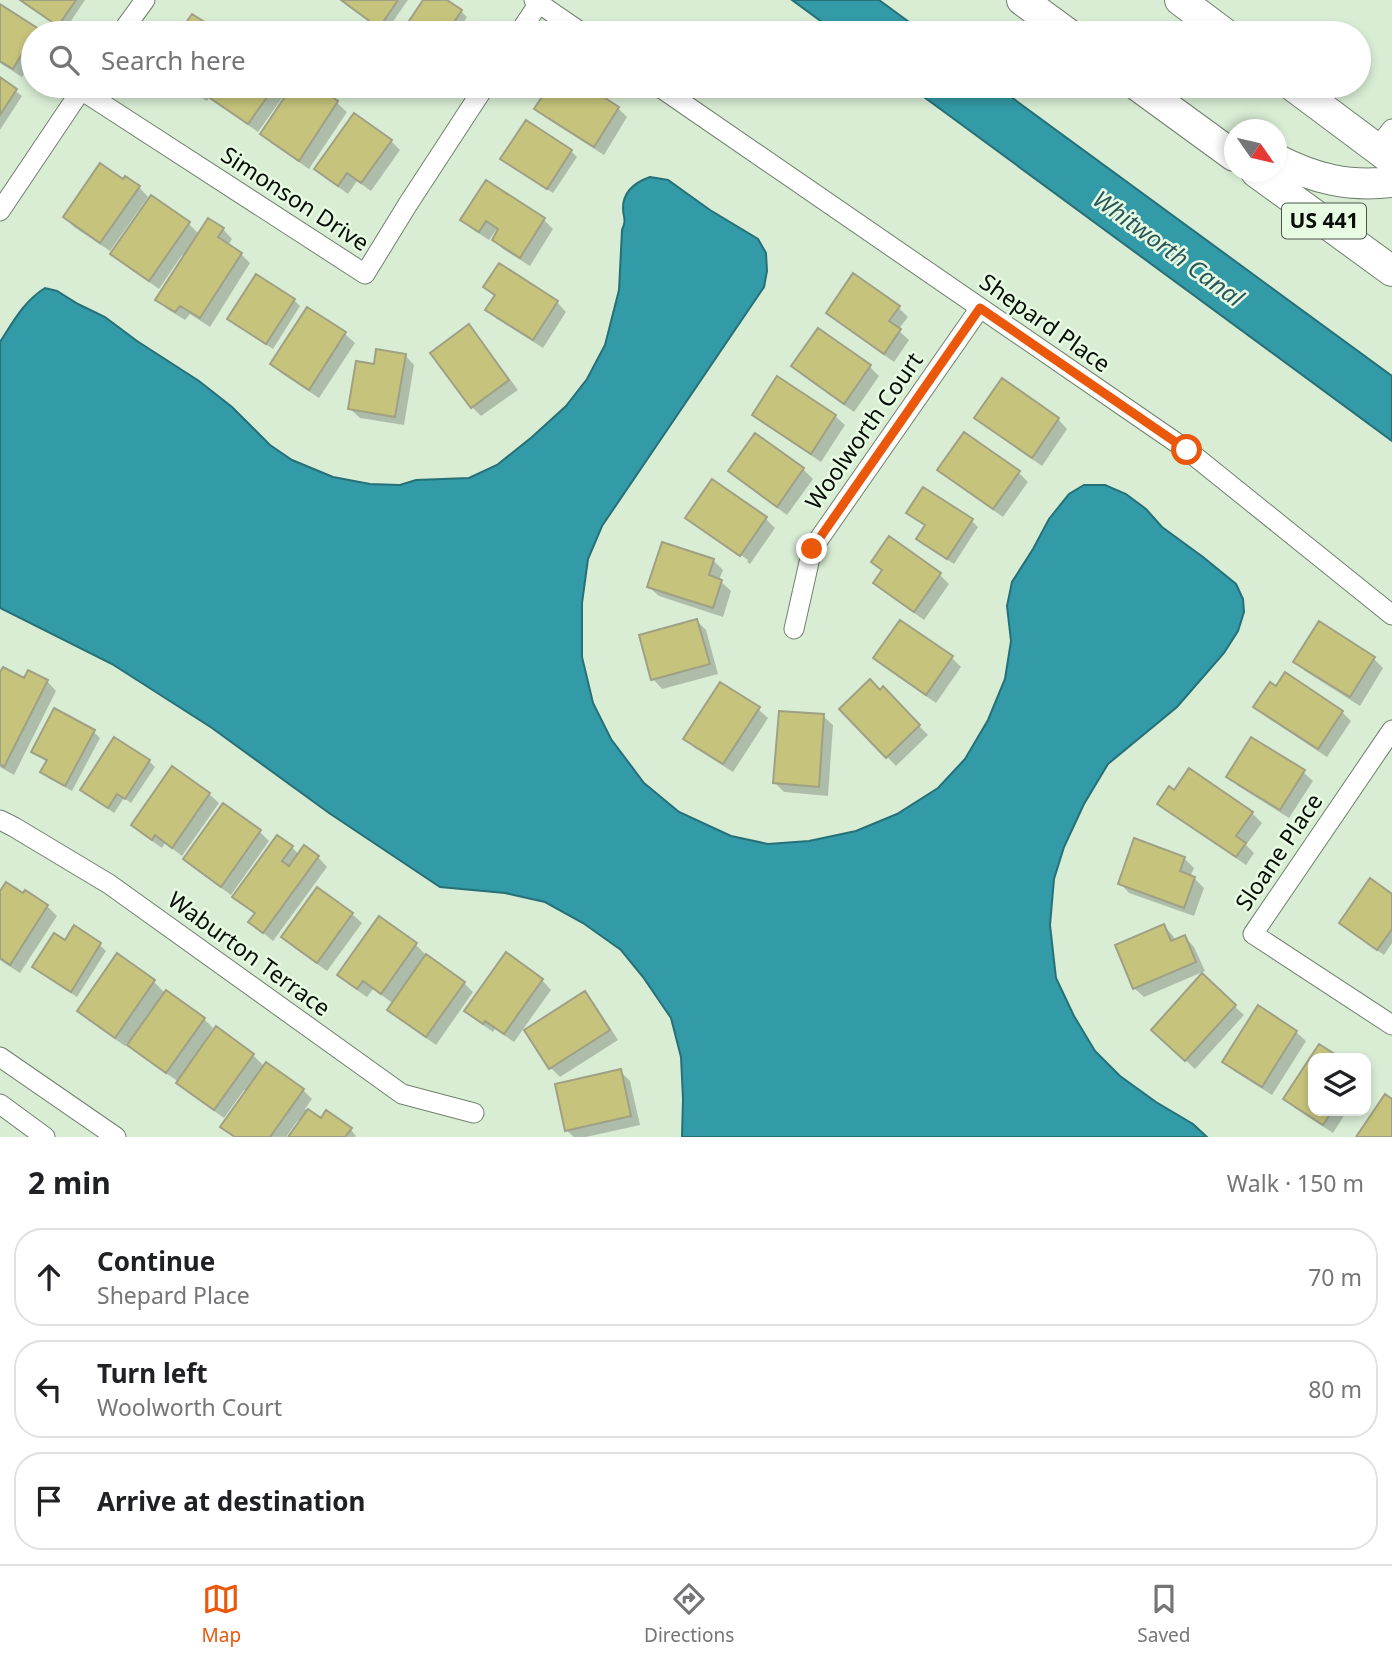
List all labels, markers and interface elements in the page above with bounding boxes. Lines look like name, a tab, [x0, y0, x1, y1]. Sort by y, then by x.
search box	[21, 21, 1371, 98]
icon: search	[45, 41, 83, 79]
text: Search here	[101, 42, 246, 78]
north arrow	[1224, 119, 1287, 182]
street label: Simonson Drive	[215, 138, 376, 258]
water label: Whitworth Canal	[1087, 182, 1251, 314]
road number: US 441	[1282, 204, 1366, 238]
street label: Shepard Place	[974, 265, 1117, 379]
street label: Woolworth Court	[797, 345, 929, 515]
route start	[1171, 434, 1202, 465]
route end	[796, 533, 827, 564]
street label: Sloane Place	[1227, 786, 1329, 916]
street label: Waburton Terrace	[162, 883, 337, 1023]
map controls	[1308, 1053, 1371, 1116]
button: layers	[1308, 1053, 1371, 1116]
text: 2 min	[28, 1162, 111, 1203]
text: Walk · 150 m	[1227, 1167, 1364, 1199]
text: Continue	[97, 1243, 215, 1279]
icon: ahead	[30, 1258, 68, 1296]
text: 70 m	[1308, 1261, 1362, 1293]
text: Shepard Place	[97, 1279, 250, 1311]
text: Turn left	[97, 1355, 208, 1391]
icon: left	[30, 1370, 68, 1408]
text: 80 m	[1308, 1373, 1362, 1405]
text: Woolworth Court	[97, 1391, 282, 1423]
icon: arrive	[30, 1482, 68, 1520]
text: Arrive at destination	[97, 1483, 366, 1519]
tab: Map	[202, 1580, 241, 1648]
tab: Directions	[644, 1580, 734, 1648]
tab: Saved	[1137, 1580, 1190, 1648]

